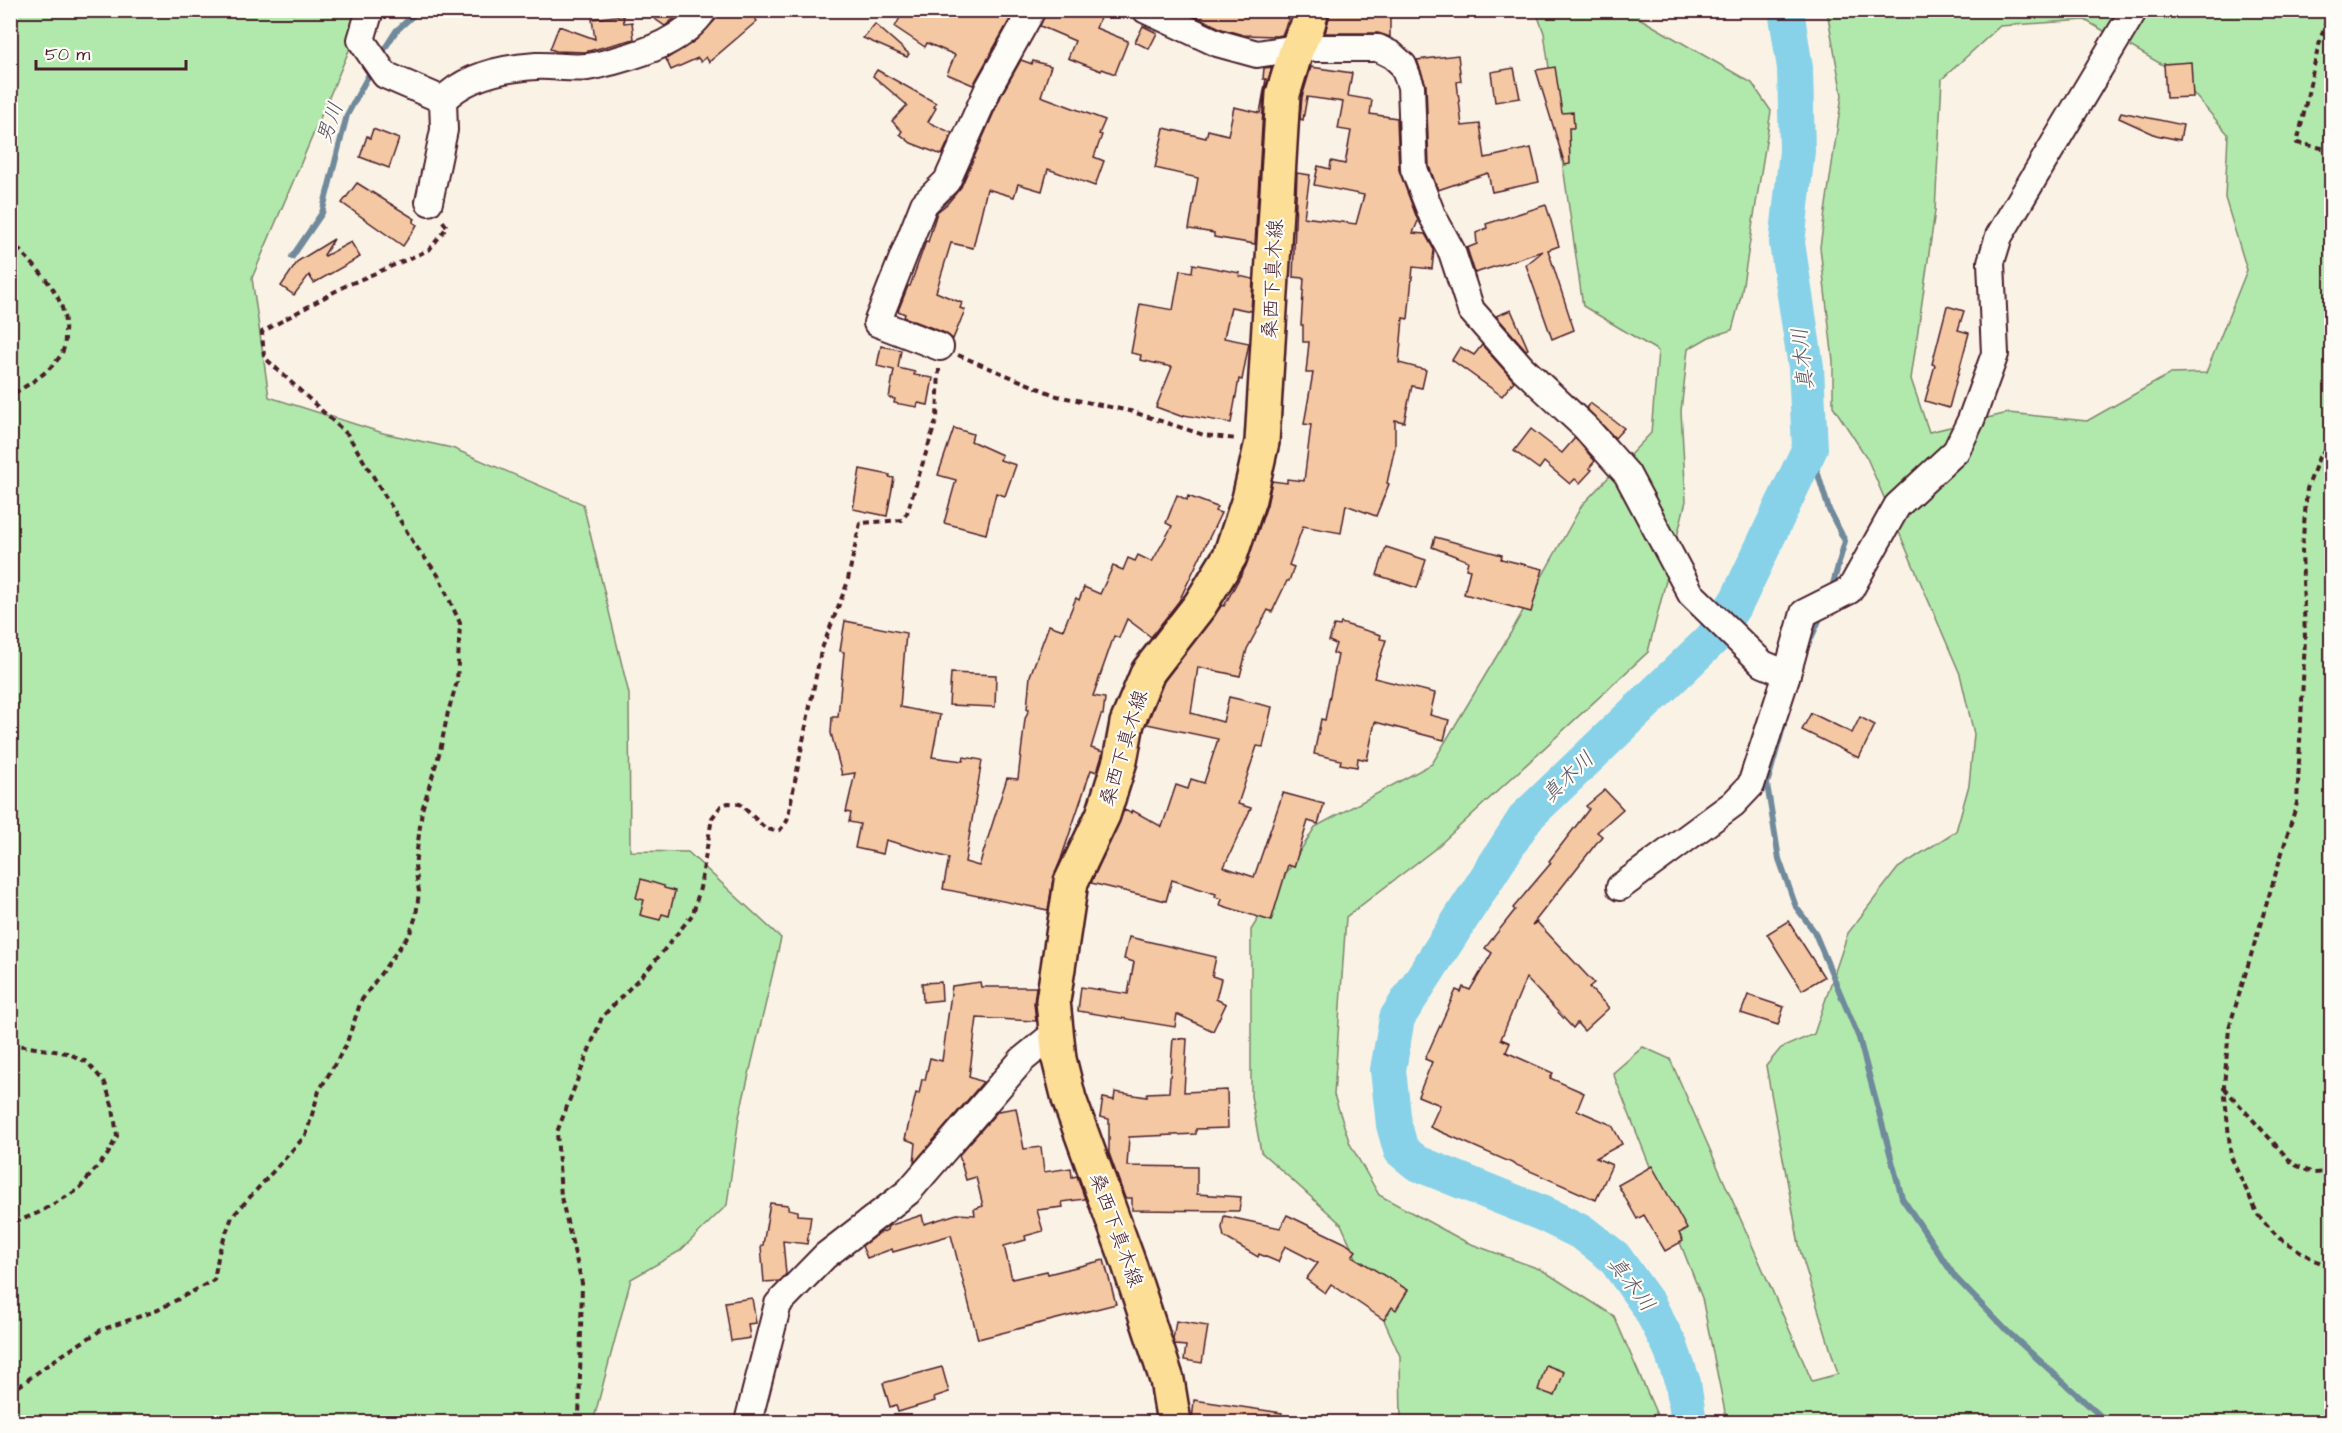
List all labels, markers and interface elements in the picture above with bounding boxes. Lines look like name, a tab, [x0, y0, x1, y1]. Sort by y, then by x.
scale bar	[36, 33, 186, 71]
text: 50 m	[45, 42, 90, 67]
water label: 男川	[309, 98, 351, 148]
street label: 桑西下真木線	[1256, 218, 1290, 340]
water label: 真木川	[1785, 326, 1821, 392]
street label: 桑西下真木線	[1093, 687, 1155, 809]
water label: 真木川	[1535, 745, 1601, 809]
street label: 桑西下真木線	[1082, 1169, 1150, 1291]
water label: 真木川	[1600, 1250, 1662, 1318]

